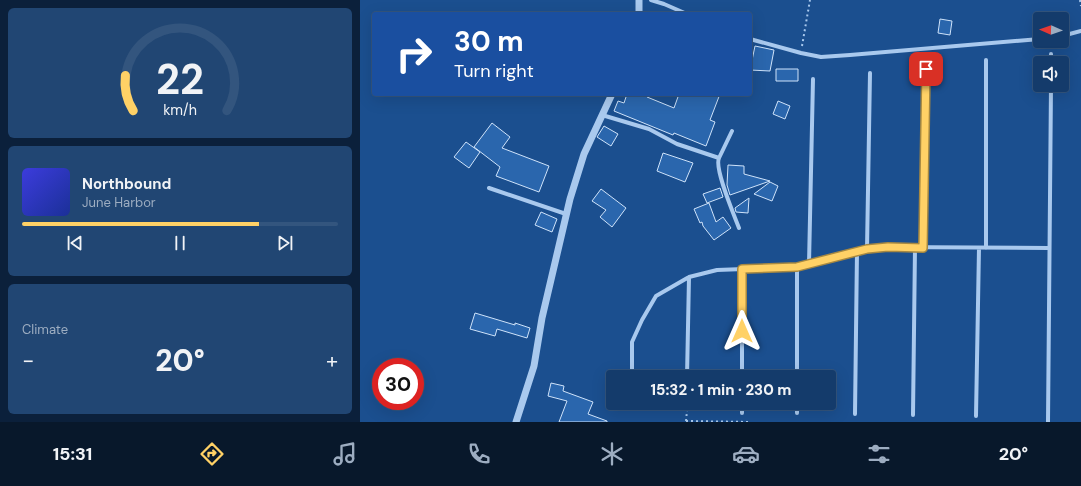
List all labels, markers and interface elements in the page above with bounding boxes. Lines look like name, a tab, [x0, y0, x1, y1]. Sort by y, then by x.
north arrow	[1033, 12, 1069, 48]
map controls	[1033, 12, 1069, 92]
text: 30 m	[454, 23, 524, 60]
icon: right	[388, 28, 440, 80]
pin	[909, 52, 943, 86]
text: 22	[156, 53, 204, 107]
button: sound	[1033, 56, 1069, 92]
icon: arrive	[915, 58, 937, 80]
text: Turn right	[454, 59, 534, 83]
text: km/h	[163, 101, 197, 119]
text: Northbound	[82, 174, 171, 194]
text: June Harbor	[82, 194, 156, 211]
icon: previous	[64, 232, 86, 254]
icon: pause	[169, 232, 191, 254]
icon: next	[274, 232, 296, 254]
position arrow	[721, 310, 763, 352]
text: Climate	[22, 321, 68, 338]
text: 20°	[155, 341, 205, 380]
text: −	[22, 346, 34, 375]
text: +	[326, 346, 338, 375]
speed limit sign: 30	[372, 358, 424, 410]
text: 15:32 · 1 min · 230 m	[651, 380, 791, 400]
icon: directions	[198, 440, 226, 468]
icon: music	[331, 440, 359, 468]
icon: phone	[465, 440, 493, 468]
icon: climate	[598, 440, 626, 468]
icon: car	[732, 440, 760, 468]
icon: filters	[865, 440, 893, 468]
text: 15:31	[53, 442, 92, 466]
text: 20°	[999, 442, 1028, 466]

